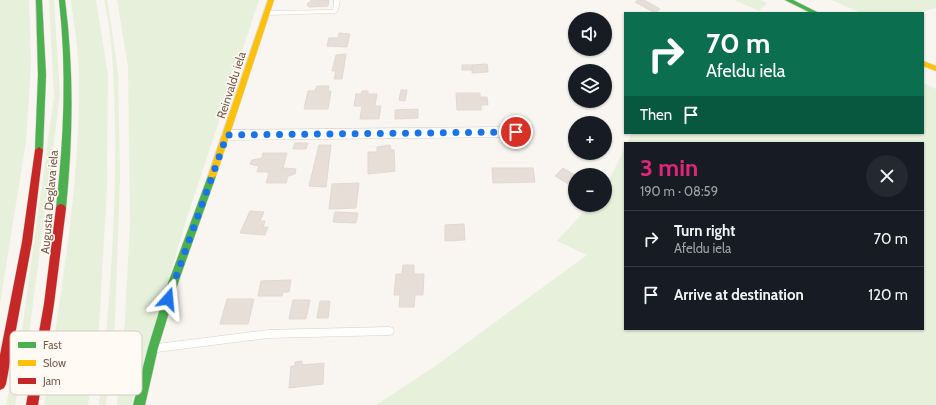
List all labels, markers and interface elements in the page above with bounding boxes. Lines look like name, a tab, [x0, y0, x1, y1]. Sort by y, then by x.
map controls	[568, 12, 612, 212]
button: sound	[568, 12, 612, 56]
text: 70 m	[706, 26, 770, 60]
icon: right	[640, 28, 692, 80]
street label: Reinvaldu iela	[213, 49, 249, 120]
text: Afeldu iela	[706, 60, 785, 82]
button: layers	[568, 64, 612, 108]
icon: arrive	[680, 104, 702, 126]
text: Then	[640, 106, 672, 124]
pin	[499, 115, 533, 149]
button: +	[568, 116, 612, 160]
icon: arrive	[505, 121, 527, 143]
street label: Augusta Deglava iela	[37, 149, 61, 254]
text: 3 min	[640, 153, 698, 182]
button: close	[866, 155, 908, 197]
button: −	[568, 168, 612, 212]
text: 190 m · 08:59	[640, 183, 718, 199]
text: Turn right	[674, 222, 735, 240]
icon: right	[640, 228, 662, 250]
text: 70 m	[874, 230, 908, 248]
text: Afeldu iela	[674, 240, 731, 256]
position arrow	[147, 278, 189, 320]
icon: arrive	[640, 284, 662, 306]
text: Arrive at destination	[674, 286, 804, 304]
text: 120 m	[868, 286, 908, 304]
legend	[10, 331, 142, 395]
text: Fast	[43, 338, 62, 352]
text: Slow	[43, 356, 66, 370]
text: Jam	[42, 374, 61, 388]

